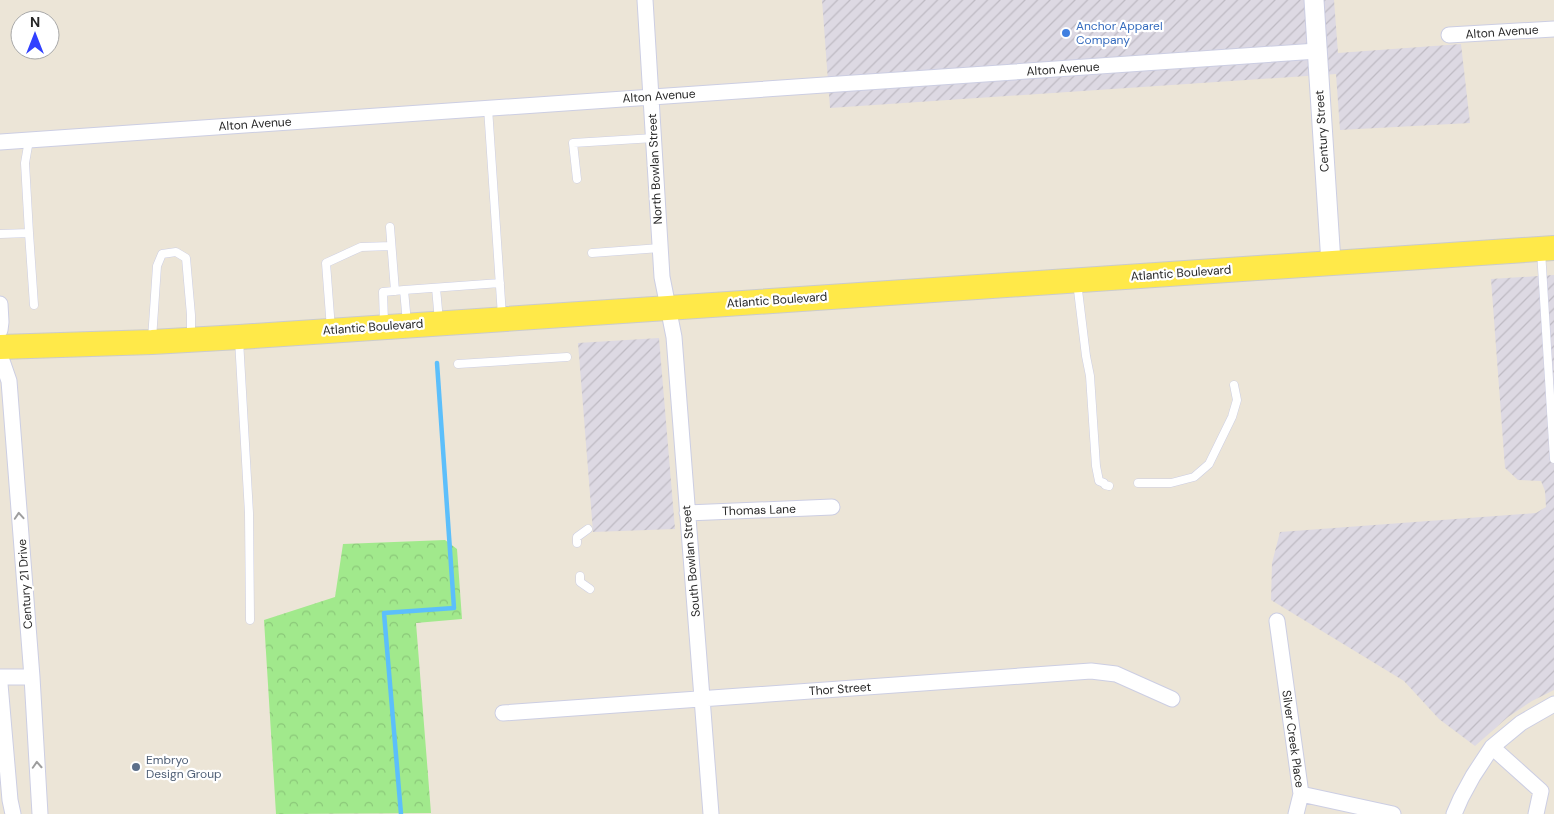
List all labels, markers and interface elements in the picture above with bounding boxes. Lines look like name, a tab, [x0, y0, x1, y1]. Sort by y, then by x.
north arrow	[10, 10, 60, 60]
text: N	[30, 13, 40, 31]
place label: Anchor Apparel Company	[1076, 18, 1163, 48]
street label: Alton Avenue	[1465, 21, 1539, 43]
marker: Anchor Apparel Company	[1060, 27, 1072, 39]
street label: Alton Avenue	[1026, 58, 1100, 80]
street label: Alton Avenue	[622, 85, 696, 107]
street label: Century Street	[1311, 89, 1333, 173]
street label: Alton Avenue	[218, 113, 292, 135]
street label: North Bowlan Street	[644, 113, 666, 225]
street label: Atlantic Boulevard	[1130, 262, 1232, 284]
street label: Atlantic Boulevard	[726, 289, 828, 311]
street label: Atlantic Boulevard	[322, 316, 424, 338]
street label: Thomas Lane	[722, 501, 796, 519]
street label: South Bowlan Street	[678, 504, 704, 618]
one-way arrow	[14, 512, 25, 520]
street label: Century 21 Drive	[14, 538, 36, 630]
street label: Thor Street	[808, 679, 872, 699]
street label: Silver Creek Place	[1278, 689, 1308, 789]
place label: Embryo Design Group	[146, 752, 222, 782]
one-way arrow	[32, 761, 43, 769]
marker: Embryo Design Group	[130, 761, 142, 773]

